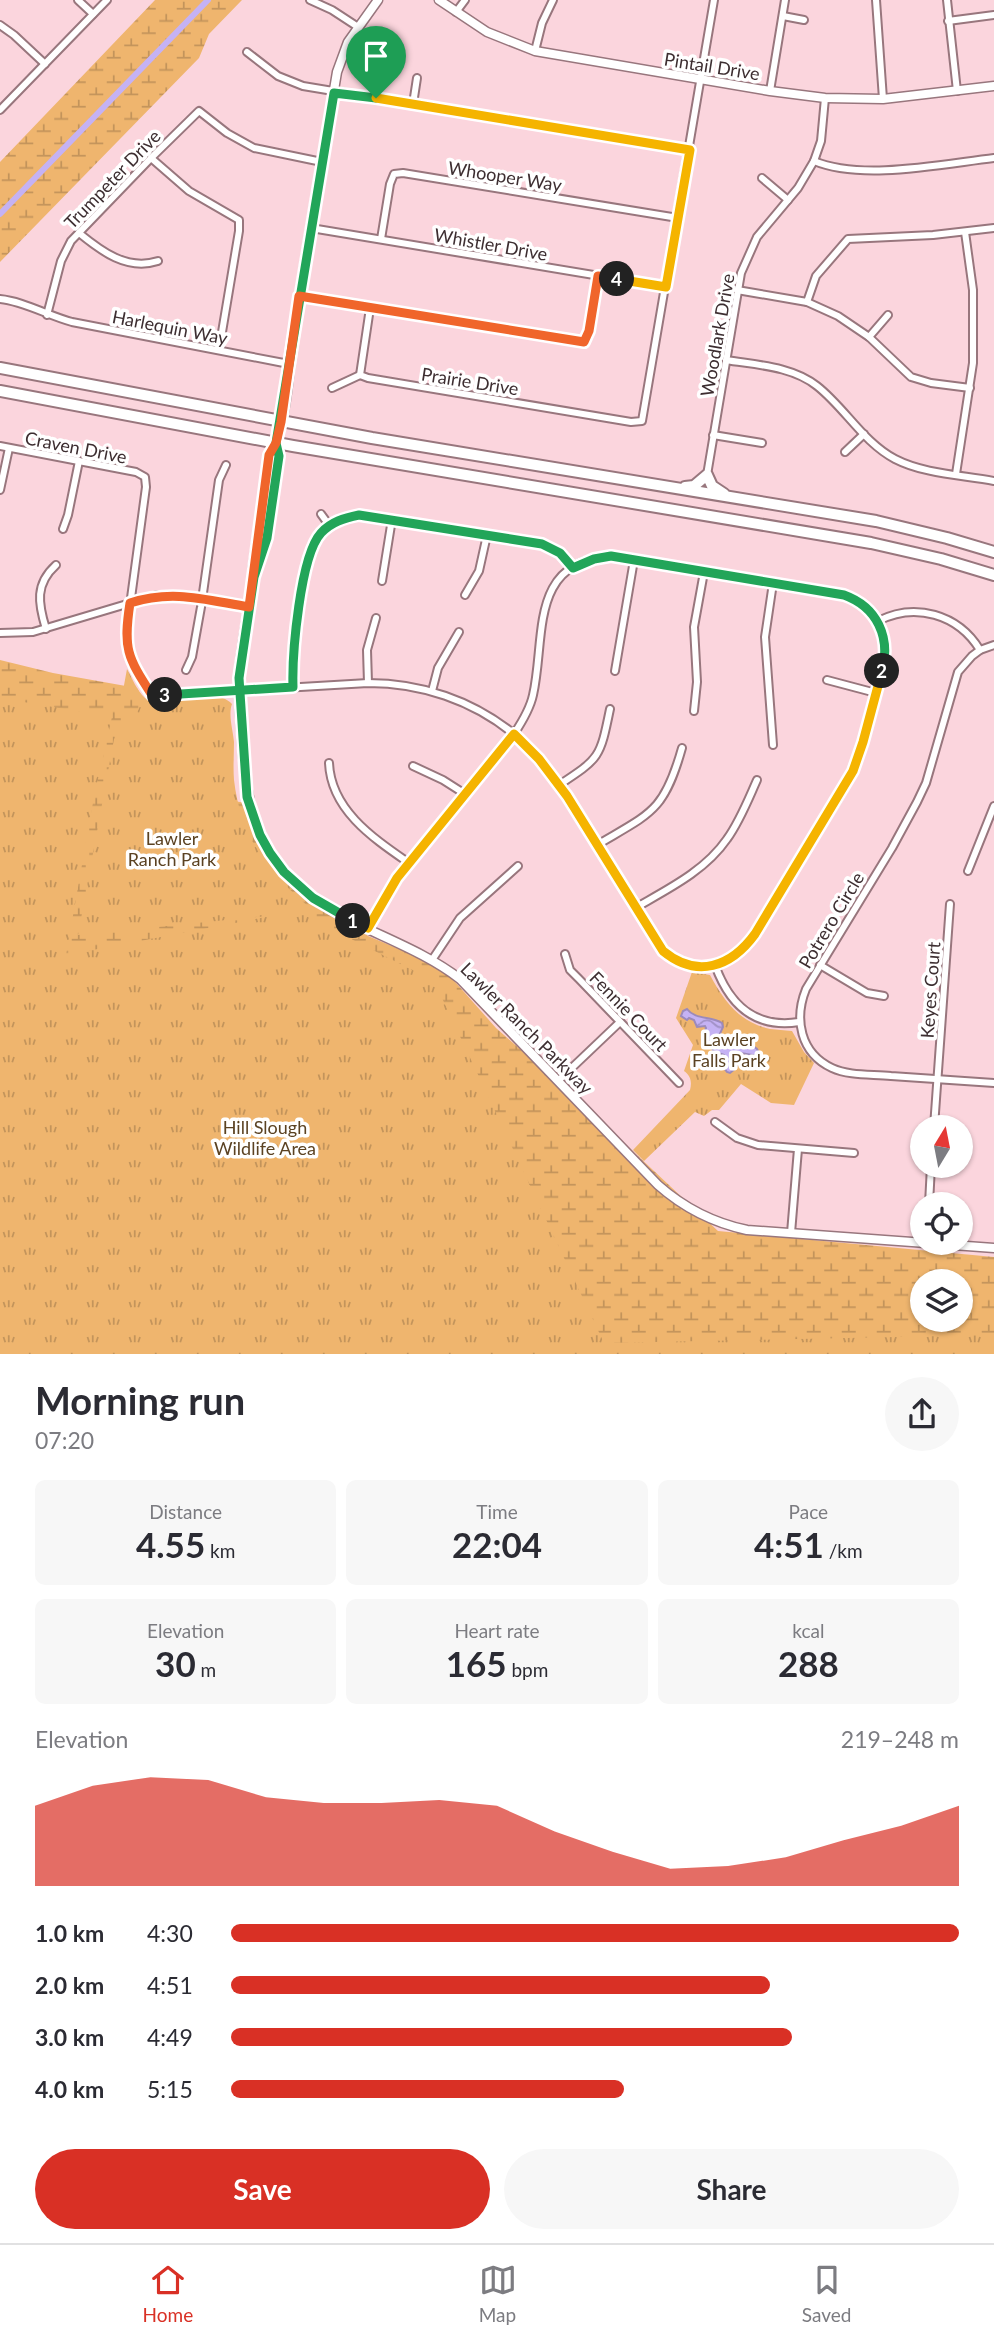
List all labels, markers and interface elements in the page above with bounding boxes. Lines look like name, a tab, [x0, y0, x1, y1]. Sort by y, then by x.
pin	[346, 26, 406, 98]
icon: arrive	[357, 37, 395, 75]
street label: Pintail Drive	[663, 48, 761, 84]
street label: Trumpeter Drive	[59, 125, 165, 233]
street label: Whooper Way	[447, 156, 564, 196]
street label: Whistler Drive	[433, 223, 549, 265]
pin: 4	[600, 262, 634, 296]
text: 4	[611, 267, 622, 290]
street label: Woodlark Drive	[695, 272, 739, 398]
street label: Harlequin Way	[110, 305, 230, 349]
street label: Prairie Drive	[420, 362, 520, 400]
street label: Craven Drive	[23, 426, 129, 468]
pin: 2	[864, 654, 900, 688]
text: 2	[876, 659, 887, 682]
pin: 3	[148, 678, 182, 712]
text: 3	[159, 683, 170, 706]
park label: Lawler Ranch Park	[128, 827, 217, 870]
street label: Potrero Circle	[794, 868, 868, 972]
pin: 1	[336, 904, 370, 939]
text: 1	[347, 909, 358, 932]
street label: Keyes Court	[916, 941, 944, 1039]
street label: Lawler Ranch Parkway	[456, 957, 598, 1099]
street label: Fennie Court	[585, 966, 673, 1056]
park label: Lawler Falls Park	[692, 1028, 767, 1071]
north arrow	[910, 1115, 973, 1178]
map controls	[910, 1115, 973, 1332]
park label: Hill Slough Wildlife Area	[214, 1116, 316, 1159]
button: locate	[910, 1192, 973, 1255]
button: layers	[910, 1269, 973, 1332]
text: Morning run	[35, 1377, 245, 1423]
button: share	[885, 1377, 959, 1451]
text: 07:20	[35, 1426, 94, 1454]
text: Distance	[149, 1500, 222, 1523]
text: Time	[476, 1500, 518, 1523]
text: Pace	[789, 1500, 828, 1523]
text: 4.55	[136, 1523, 205, 1565]
text: 22:04	[452, 1523, 542, 1565]
text: 4:51	[754, 1523, 824, 1565]
text: km	[205, 1539, 235, 1562]
text: /km	[824, 1539, 863, 1562]
text: Elevation	[147, 1619, 224, 1642]
text: Heart rate	[454, 1619, 540, 1642]
text: kcal	[792, 1619, 824, 1642]
text: 30	[155, 1642, 196, 1684]
text: 165	[446, 1642, 507, 1684]
text: 288	[778, 1642, 839, 1684]
text: m	[196, 1658, 216, 1681]
text: bpm	[507, 1658, 548, 1681]
text: Elevation	[35, 1725, 128, 1753]
text: 219–248 m	[841, 1725, 959, 1753]
text: 1.0 km	[35, 1919, 104, 1947]
text: 4:30	[147, 1919, 193, 1947]
text: 2.0 km	[35, 1971, 104, 1999]
text: 4:51	[147, 1971, 193, 1999]
text: 3.0 km	[35, 2023, 104, 2051]
text: 4:49	[147, 2023, 193, 2051]
text: 4.0 km	[35, 2075, 104, 2103]
text: 5:15	[147, 2075, 193, 2103]
button: Save	[35, 2149, 490, 2229]
button: Share	[504, 2149, 959, 2229]
tab: Home	[143, 2261, 193, 2326]
tab: Map	[479, 2261, 517, 2326]
tab: Saved	[802, 2261, 851, 2326]

